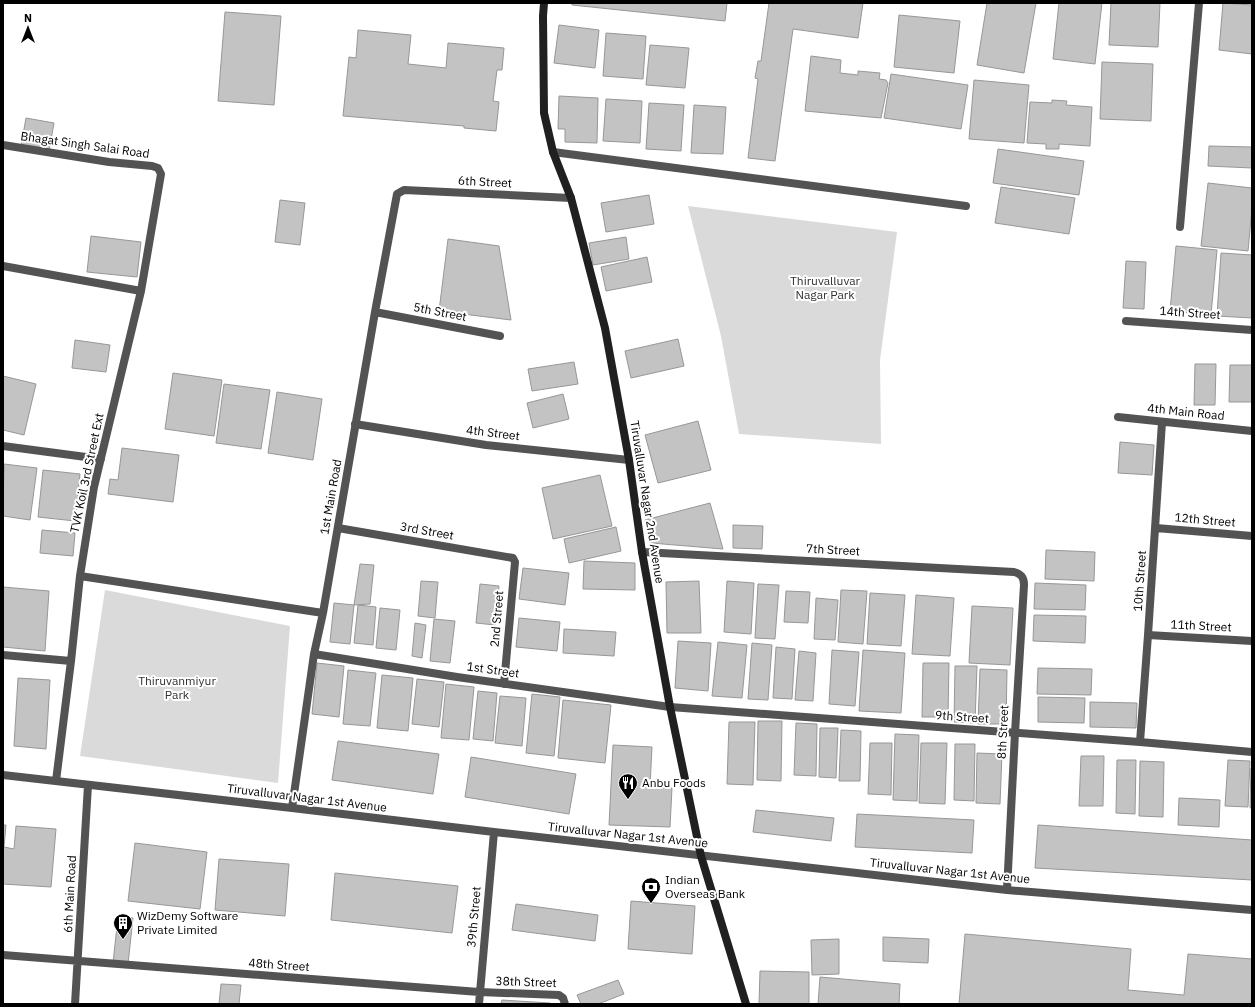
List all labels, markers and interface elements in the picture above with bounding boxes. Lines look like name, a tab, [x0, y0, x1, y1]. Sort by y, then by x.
north arrow	[8, 8, 48, 48]
text: N	[24, 11, 32, 25]
street label: Bhagat Singh Salai Road	[20, 128, 151, 161]
street label: 6th Street	[458, 173, 512, 190]
park label: Thiruvalluvar Nagar Park	[790, 273, 861, 302]
street label: 5th Street	[412, 299, 468, 324]
street label: 14th Street	[1159, 303, 1221, 322]
street label: 4th Main Road	[1147, 400, 1225, 423]
street label: TVK Koil 3rd Street Ext	[66, 412, 107, 534]
street label: Tiruvalluvar Nagar 2nd Avenue	[627, 419, 668, 585]
street label: 4th Street	[465, 422, 521, 443]
street label: 1st Main Road	[316, 458, 345, 536]
street label: 12th Street	[1174, 509, 1236, 530]
street label: 3rd Street	[399, 518, 455, 543]
street label: 7th Street	[806, 541, 860, 558]
street label: 10th Street	[1130, 550, 1149, 612]
street label: 2nd Street	[487, 590, 506, 648]
street label: 11th Street	[1170, 616, 1232, 635]
street label: 1st Street	[466, 658, 520, 681]
park label: Thiruvanmiyur Park	[138, 673, 216, 702]
street label: 8th Street	[994, 705, 1011, 759]
street label: 9th Street	[935, 707, 989, 726]
restaurant icon: Anbu Foods	[617, 772, 639, 800]
place label: Anbu Foods	[642, 775, 706, 790]
street label: Tiruvalluvar Nagar 1st Avenue	[226, 780, 388, 815]
street label: Tiruvalluvar Nagar 1st Avenue	[547, 819, 709, 850]
street label: 6th Main Road	[60, 855, 79, 933]
street label: Tiruvalluvar Nagar 1st Avenue	[869, 855, 1031, 886]
place label: Indian Overseas Bank	[665, 872, 746, 901]
bank icon: Indian Overseas Bank	[640, 876, 662, 904]
street label: 39th Street	[463, 886, 484, 948]
place label: WizDemy Software Private Limited	[137, 908, 239, 937]
building icon: WizDemy Software Private Limited	[112, 912, 134, 940]
street label: 48th Street	[248, 955, 310, 974]
street label: 38th Street	[495, 973, 557, 990]

